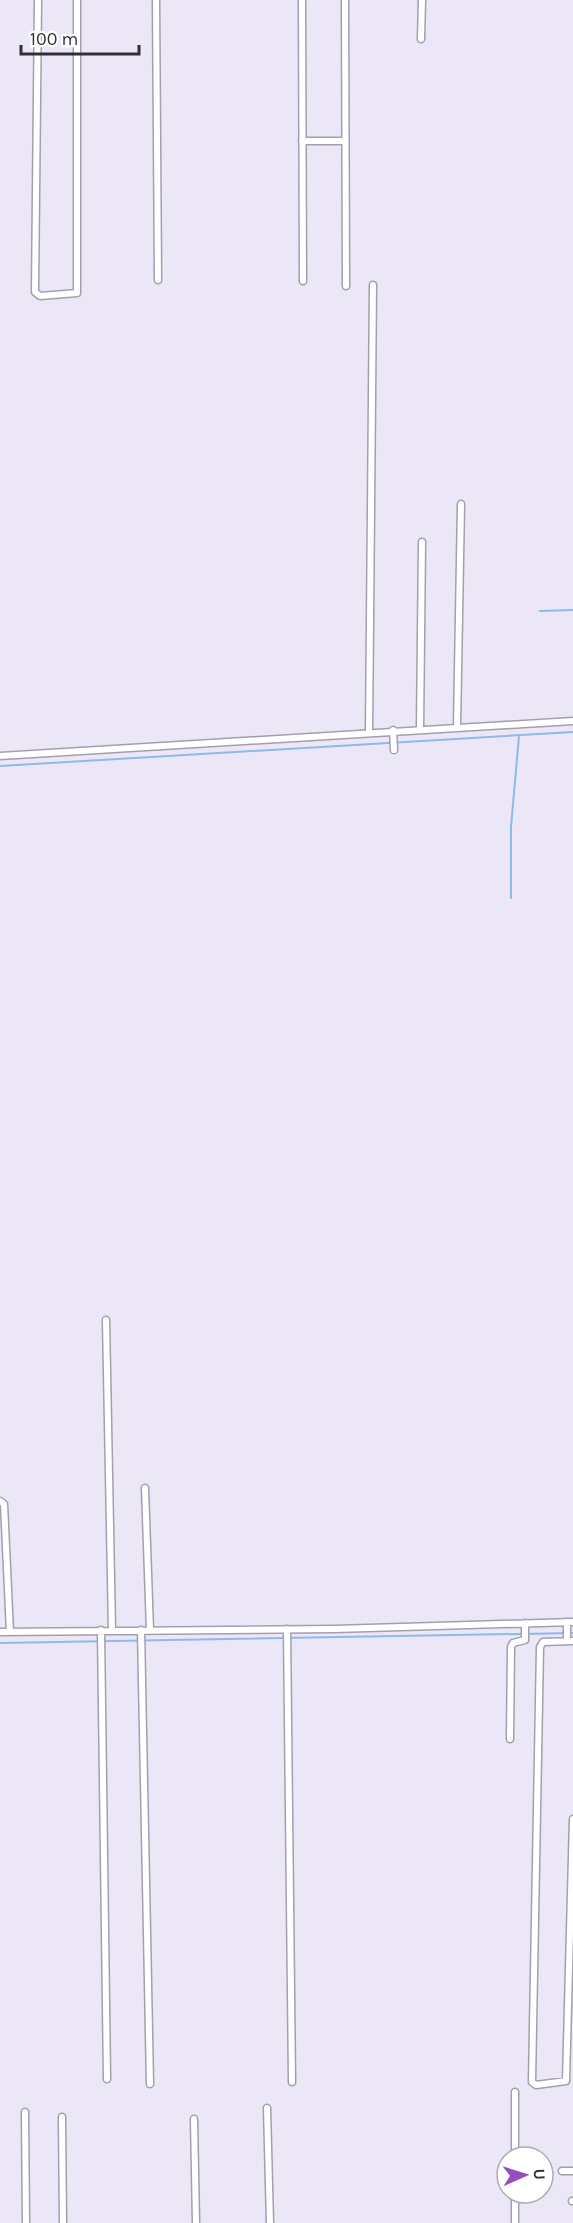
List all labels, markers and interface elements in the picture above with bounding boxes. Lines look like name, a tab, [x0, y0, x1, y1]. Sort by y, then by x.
scale bar	[21, 18, 140, 56]
text: 100 m	[30, 28, 78, 50]
north arrow	[495, 2145, 555, 2205]
text: U	[530, 2168, 549, 2180]

